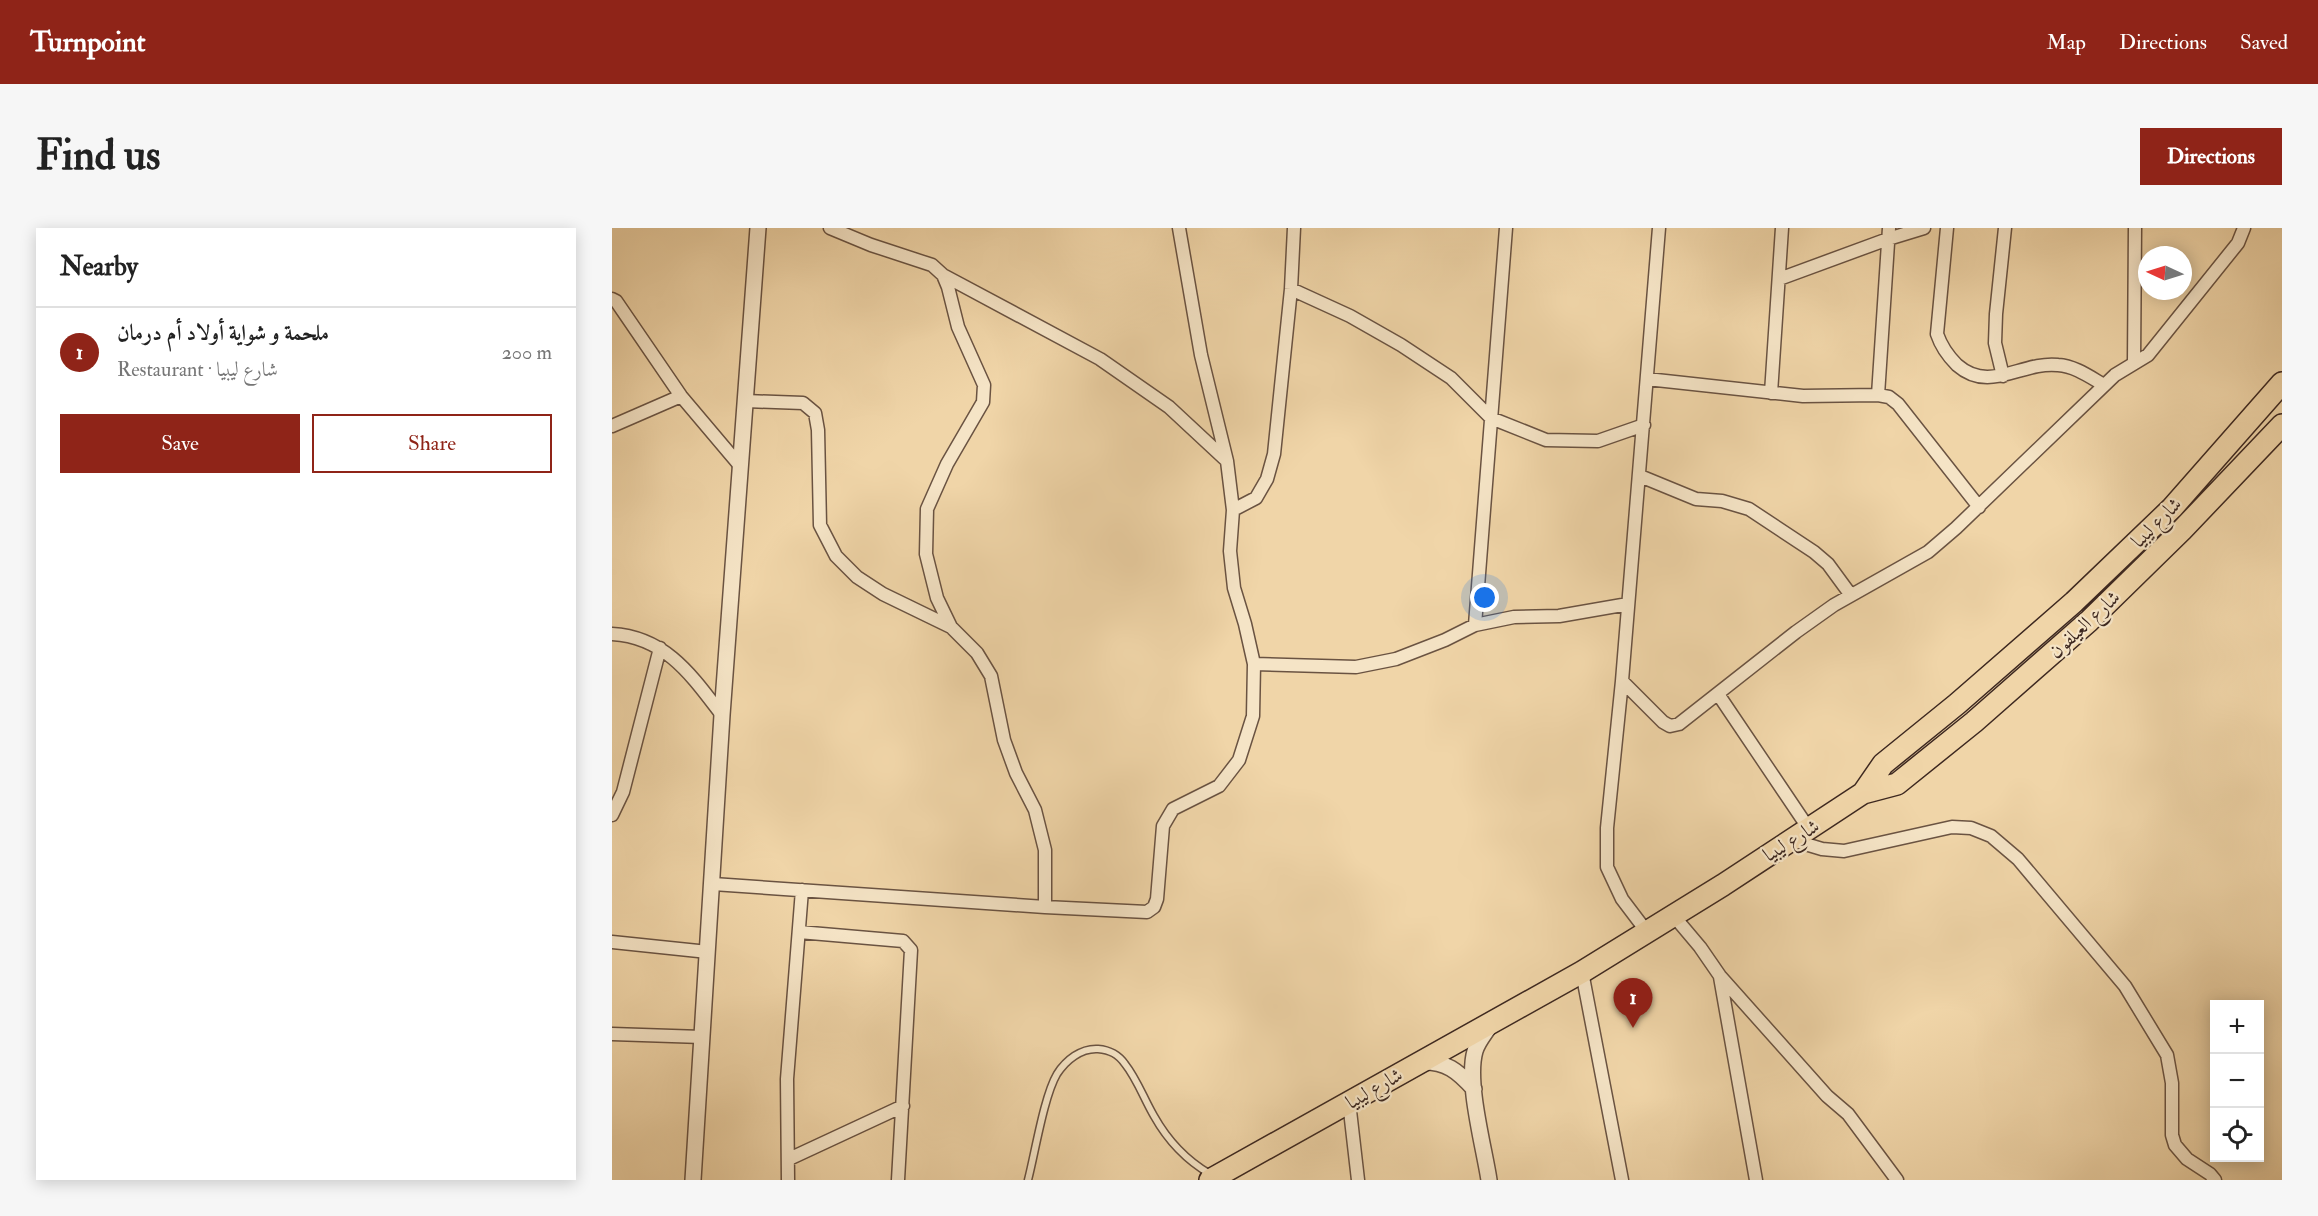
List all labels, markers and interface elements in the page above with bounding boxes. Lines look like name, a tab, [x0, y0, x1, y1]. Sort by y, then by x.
text: Turnpoint	[30, 25, 146, 60]
text: Map	[2046, 29, 2086, 56]
text: Directions	[2119, 29, 2207, 56]
text: Saved	[2240, 29, 2288, 56]
button: Directions	[2140, 128, 2282, 185]
text: Find us	[36, 130, 160, 182]
north arrow	[2138, 246, 2192, 300]
text: Nearby	[60, 251, 138, 283]
text: ملحمة و شواية أولاد أم درمان	[117, 319, 329, 347]
text: 1	[76, 340, 83, 365]
text: 200 m	[502, 340, 552, 365]
text: Restaurant · شارع ليبيا	[117, 357, 278, 382]
button: Save	[60, 414, 300, 473]
button: Share	[312, 414, 552, 473]
street label: شارع ليبيا	[2126, 492, 2191, 557]
your location	[1470, 583, 1499, 612]
street label: شارع العيلفون	[2043, 585, 2129, 667]
street label: شارع ليبيا	[1758, 813, 1827, 872]
pin: 1	[1614, 978, 1652, 1028]
map controls	[2210, 1000, 2264, 1162]
button: +	[2210, 1000, 2264, 1054]
button: −	[2210, 1054, 2264, 1108]
street label: شارع ليبيا	[1341, 1062, 1410, 1119]
button: locate	[2210, 1108, 2264, 1162]

